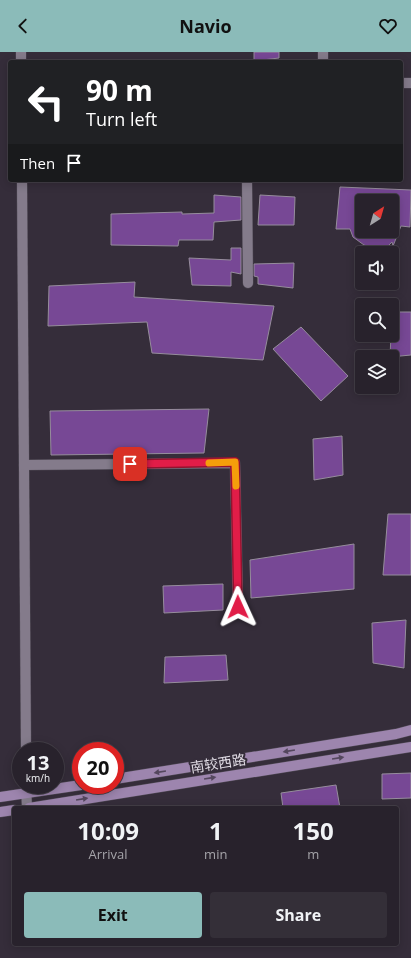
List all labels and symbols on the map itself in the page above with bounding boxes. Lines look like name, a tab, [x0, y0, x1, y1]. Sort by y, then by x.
north arrow	[355, 194, 399, 238]
pin	[113, 447, 147, 481]
position arrow	[217, 586, 259, 628]
speed limit sign: 20	[72, 742, 124, 794]
one-way arrow	[283, 748, 295, 754]
street label: 南较西路	[189, 749, 247, 777]
one-way arrow	[332, 755, 344, 761]
one-way arrow	[154, 769, 166, 775]
one-way arrow	[204, 775, 216, 781]
one-way arrow	[76, 796, 88, 802]

